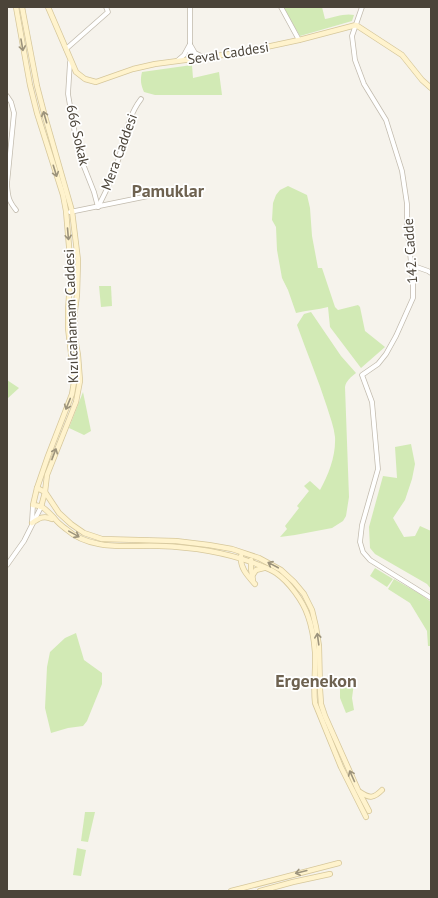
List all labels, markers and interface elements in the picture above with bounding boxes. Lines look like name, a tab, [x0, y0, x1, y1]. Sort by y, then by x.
street label: Seval Caddesi	[186, 38, 270, 68]
one-way arrow	[19, 39, 27, 52]
street label: 666 Sokak	[62, 103, 94, 167]
one-way arrow	[41, 111, 48, 124]
street label: Mera Caddesi	[97, 111, 141, 193]
one-way arrow	[52, 164, 59, 177]
district label: Pamuklar	[132, 179, 205, 202]
street label: 142. Cadde	[399, 218, 421, 284]
one-way arrow	[64, 227, 72, 240]
street label: Kızılcahamam Caddesi	[60, 249, 82, 383]
one-way arrow	[64, 398, 72, 410]
one-way arrow	[51, 449, 59, 461]
one-way arrow	[68, 531, 80, 539]
one-way arrow	[268, 561, 280, 569]
one-way arrow	[314, 633, 322, 646]
district label: Ergenekon	[275, 669, 357, 692]
one-way arrow	[348, 771, 355, 783]
one-way arrow	[295, 869, 308, 876]

